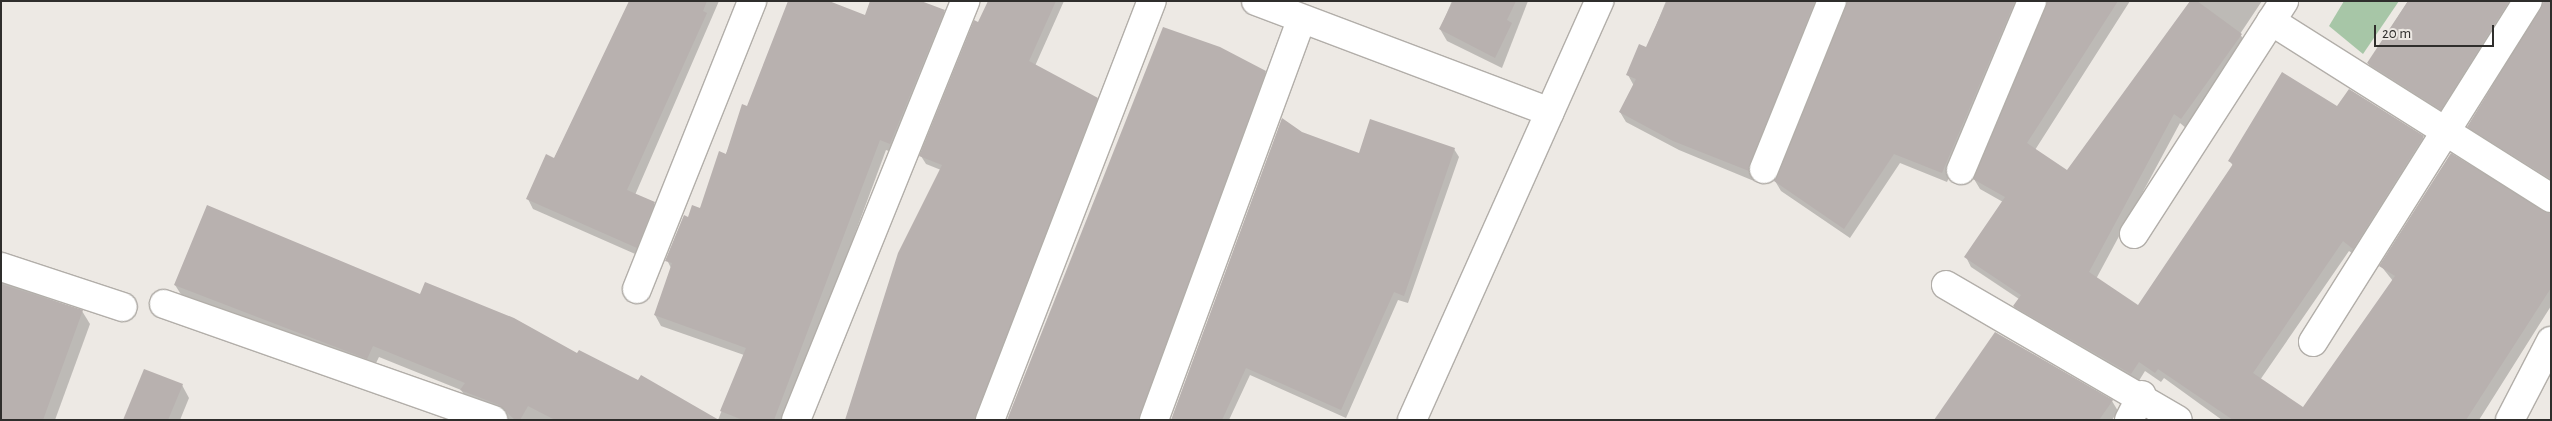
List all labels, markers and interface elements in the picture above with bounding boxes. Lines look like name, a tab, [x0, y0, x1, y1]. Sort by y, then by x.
scale bar	[2377, 15, 2497, 47]
text: 20 m	[2382, 26, 2411, 41]

